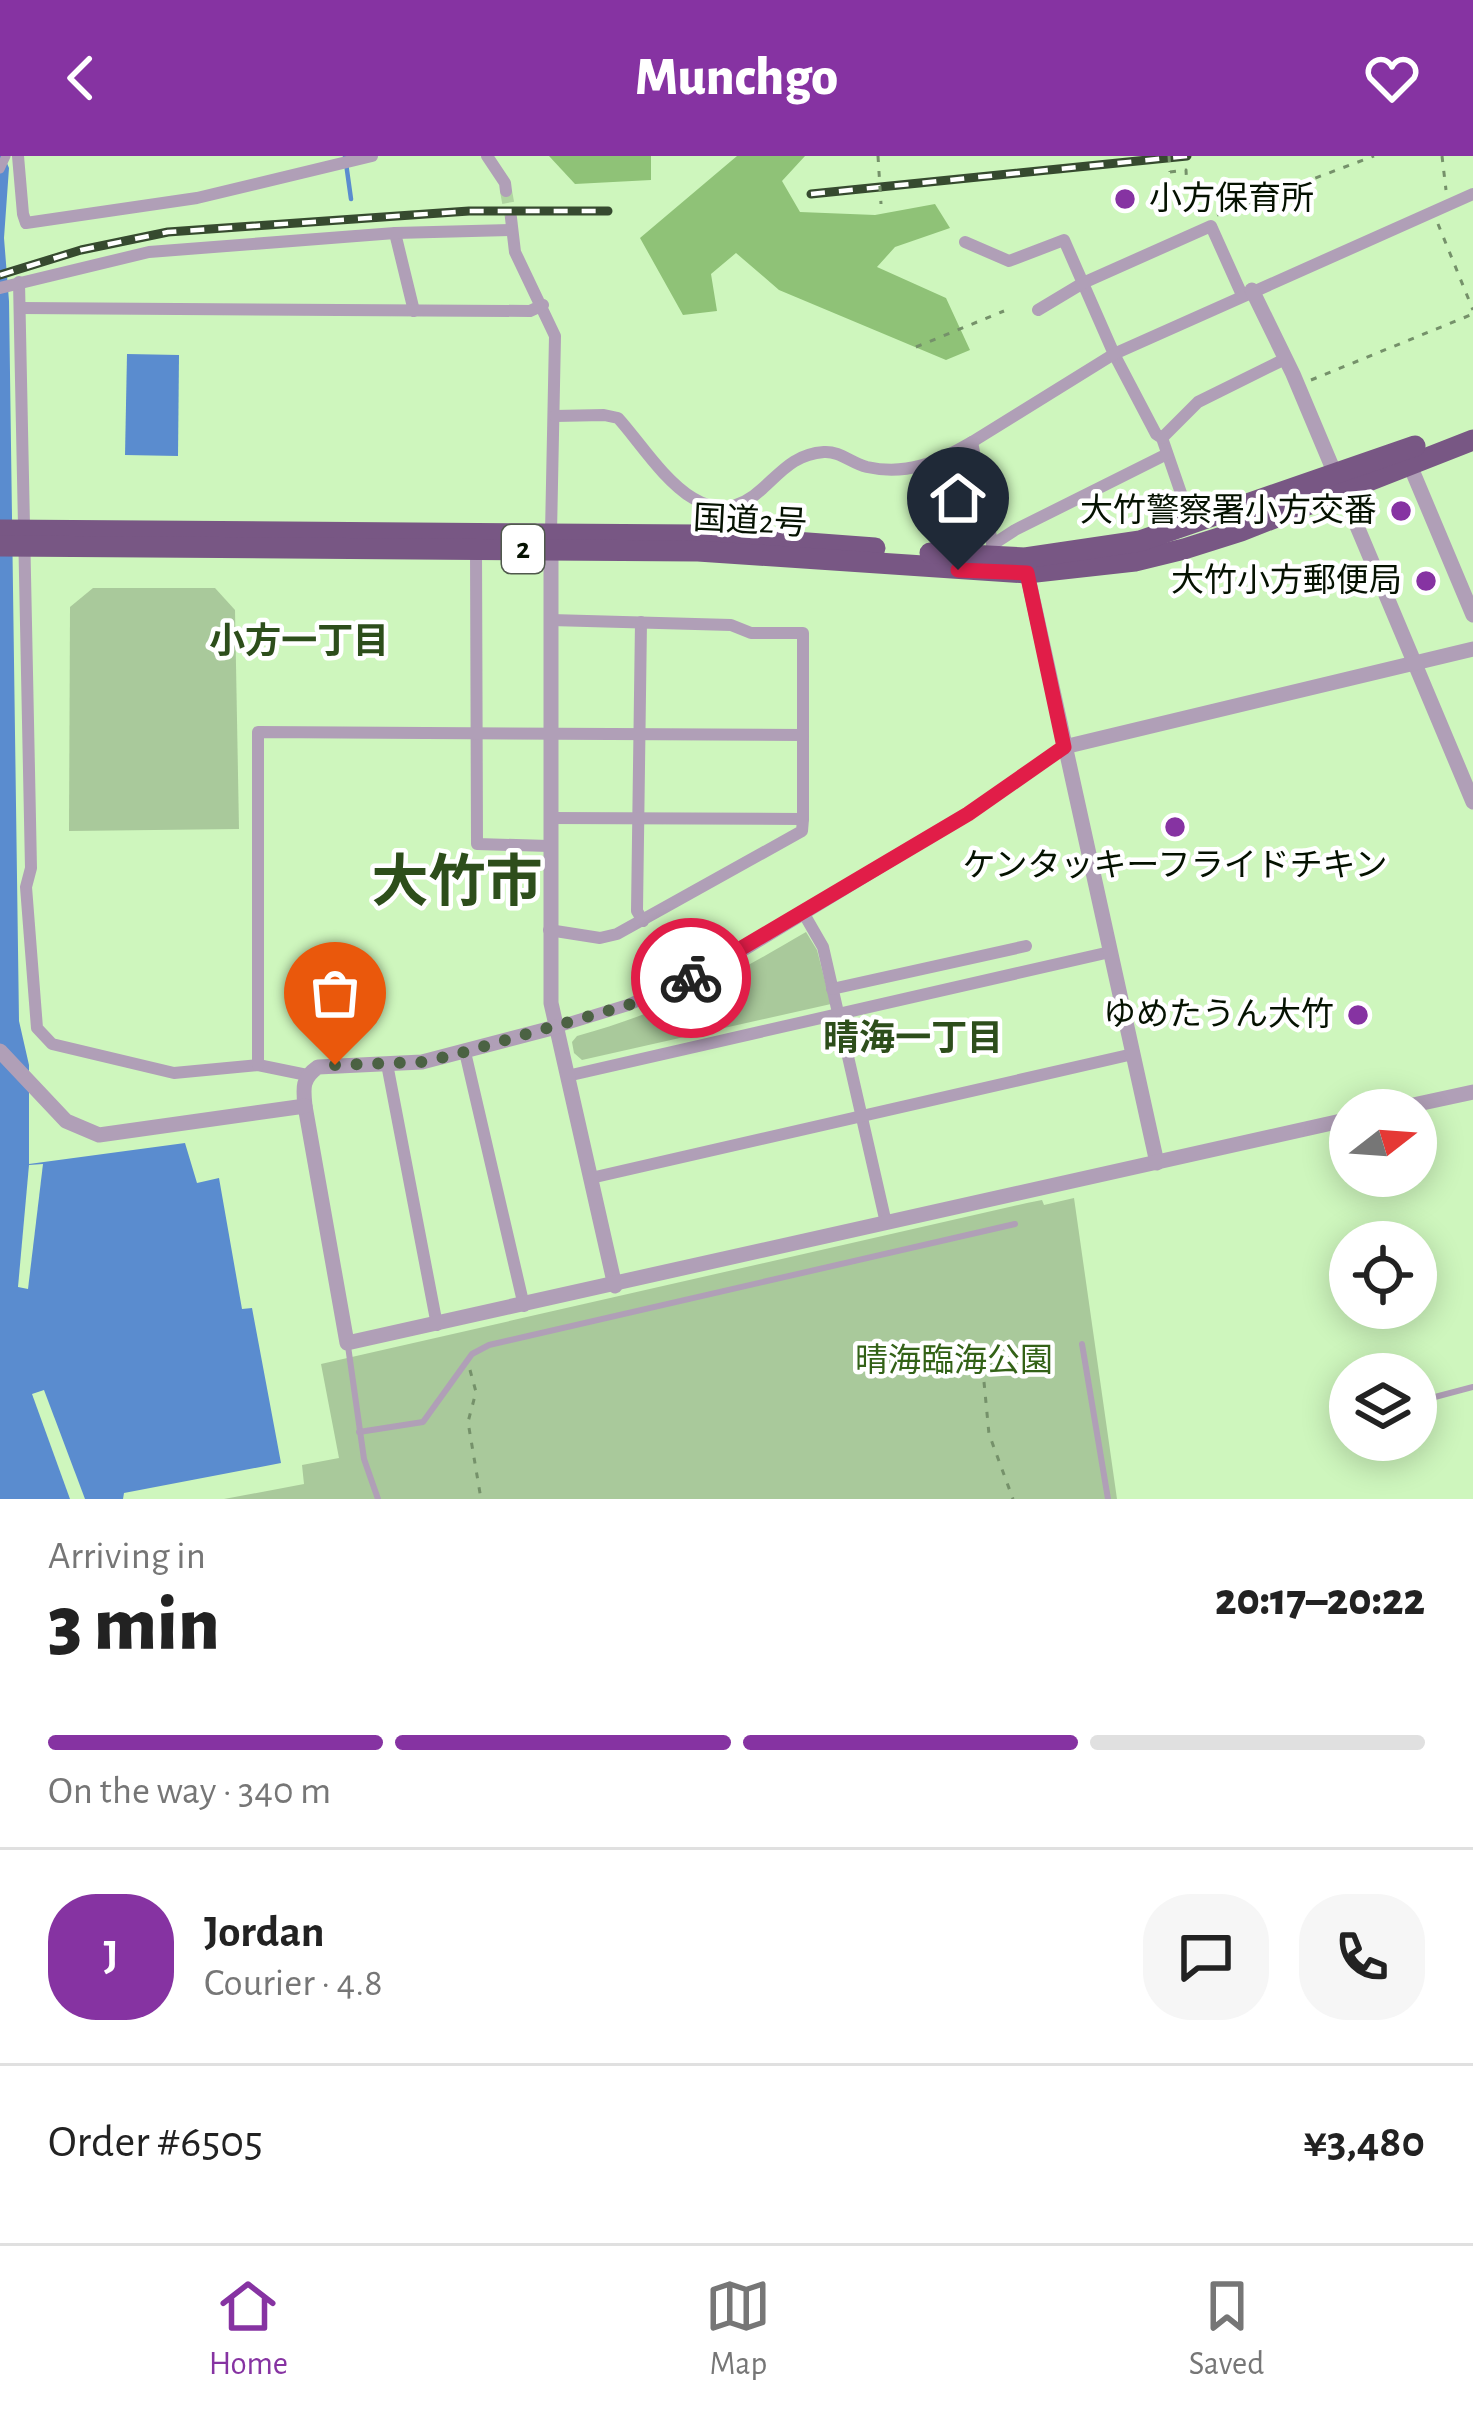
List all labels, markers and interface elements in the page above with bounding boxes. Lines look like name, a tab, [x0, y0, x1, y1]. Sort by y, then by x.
icon: back	[48, 45, 114, 111]
icon: heart	[1359, 45, 1425, 111]
text: Munchgo	[635, 51, 838, 105]
place label: 小方保育所	[1149, 181, 1314, 216]
marker: 小方保育所	[1112, 186, 1138, 212]
pin	[907, 447, 1009, 570]
icon: home	[925, 465, 991, 531]
place label: 大竹警察署小方交番	[1080, 493, 1377, 528]
marker: 大竹警察署小方交番	[1388, 498, 1414, 524]
street label: 国道2号	[692, 501, 808, 541]
road number: 2	[502, 525, 544, 573]
place label: 大竹小方郵便局	[1171, 563, 1402, 598]
marker: 大竹小方郵便局	[1413, 568, 1439, 594]
district label: 小方一丁目	[209, 622, 389, 660]
marker: ケンタッキーフライドチキン	[1162, 814, 1188, 840]
place label: ケンタッキーフライドチキン	[962, 849, 1388, 883]
district label: 大竹市	[372, 852, 543, 912]
courier	[631, 918, 751, 1038]
pin	[284, 942, 386, 1065]
icon: bike	[658, 945, 724, 1011]
icon: bag	[302, 960, 368, 1026]
place label: ゆめたうん大竹	[1103, 997, 1334, 1032]
marker: ゆめたうん大竹	[1345, 1002, 1371, 1028]
district label: 晴海一丁目	[823, 1019, 1003, 1057]
north arrow	[1329, 1089, 1437, 1197]
map controls	[1329, 1089, 1437, 1461]
button: locate	[1329, 1221, 1437, 1329]
park label: 晴海臨海公園	[855, 1343, 1053, 1378]
button: layers	[1329, 1353, 1437, 1461]
text: Arriving in	[48, 1537, 206, 1576]
text: 20:17–20:22	[1215, 1578, 1425, 1623]
text: 3 min	[48, 1586, 220, 1664]
text: On the way · 340 m	[48, 1772, 331, 1811]
button: chat	[1143, 1894, 1269, 2020]
button: phone	[1299, 1894, 1425, 2020]
text: Jordan	[204, 1910, 325, 1955]
text: J	[103, 1934, 119, 1979]
text: Courier · 4.8	[204, 1964, 383, 2003]
text: Order #6505	[48, 2120, 263, 2165]
text: ¥3,480	[1303, 2120, 1425, 2165]
tab: Home	[209, 2273, 288, 2385]
tab: Map	[705, 2273, 771, 2385]
tab: Saved	[1189, 2273, 1264, 2385]

